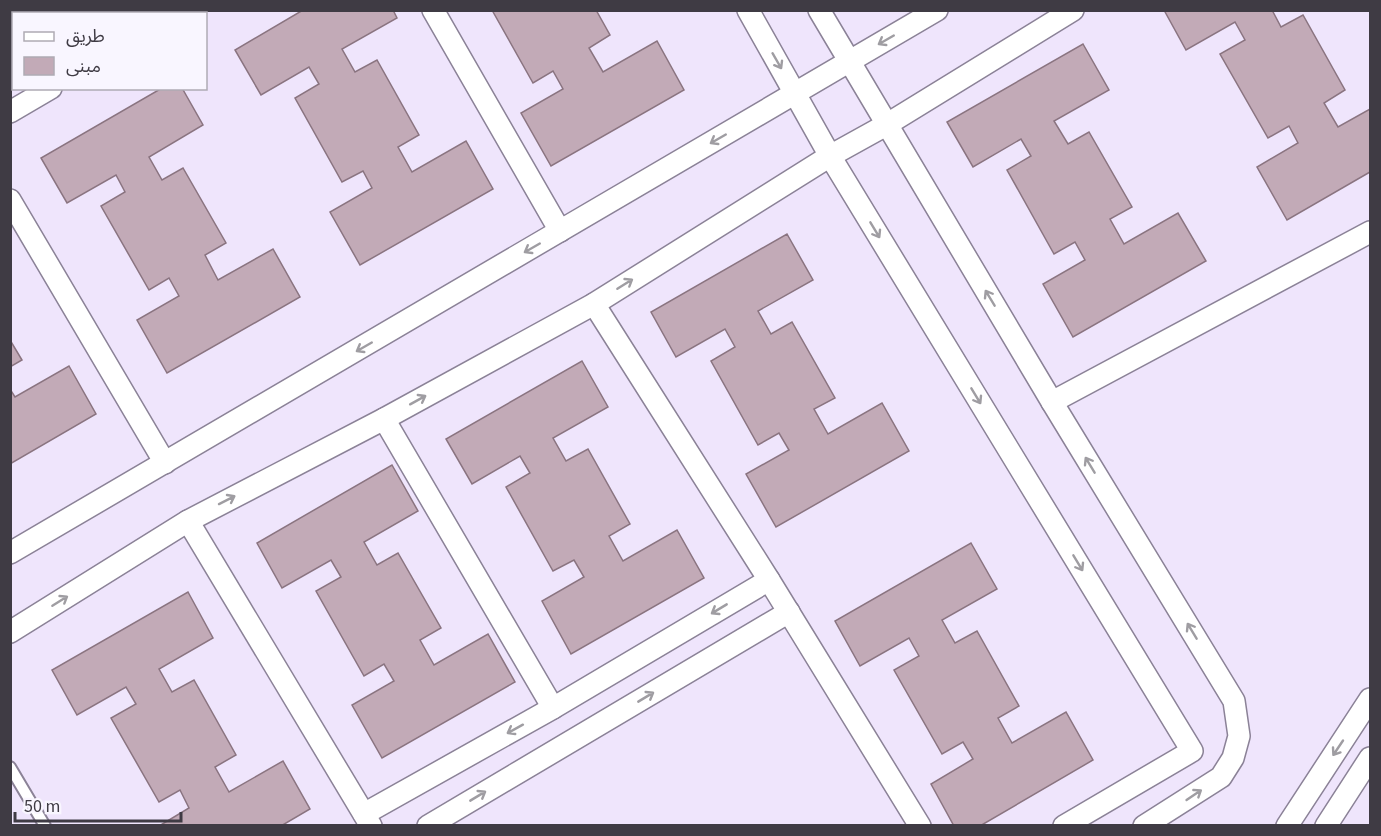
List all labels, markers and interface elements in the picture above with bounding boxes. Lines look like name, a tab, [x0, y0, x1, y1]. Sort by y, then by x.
legend	[12, 12, 207, 90]
text: طريق	[66, 24, 105, 49]
one-way arrow	[878, 34, 895, 46]
one-way arrow	[771, 52, 783, 69]
text: مبنى	[66, 54, 101, 79]
one-way arrow	[710, 133, 727, 145]
one-way arrow	[869, 221, 881, 238]
one-way arrow	[524, 242, 541, 254]
one-way arrow	[616, 278, 633, 290]
one-way arrow	[983, 290, 995, 307]
one-way arrow	[355, 341, 372, 353]
one-way arrow	[971, 387, 983, 404]
one-way arrow	[409, 394, 426, 406]
one-way arrow	[1084, 457, 1096, 474]
one-way arrow	[217, 494, 235, 505]
one-way arrow	[1072, 554, 1084, 571]
one-way arrow	[51, 595, 68, 607]
one-way arrow	[711, 604, 728, 616]
one-way arrow	[1185, 623, 1197, 640]
one-way arrow	[637, 690, 654, 702]
one-way arrow	[507, 724, 524, 736]
one-way arrow	[1332, 739, 1344, 755]
scale bar	[15, 785, 182, 823]
one-way arrow	[469, 789, 486, 801]
one-way arrow	[1185, 789, 1202, 801]
text: 50 m	[24, 794, 60, 819]

